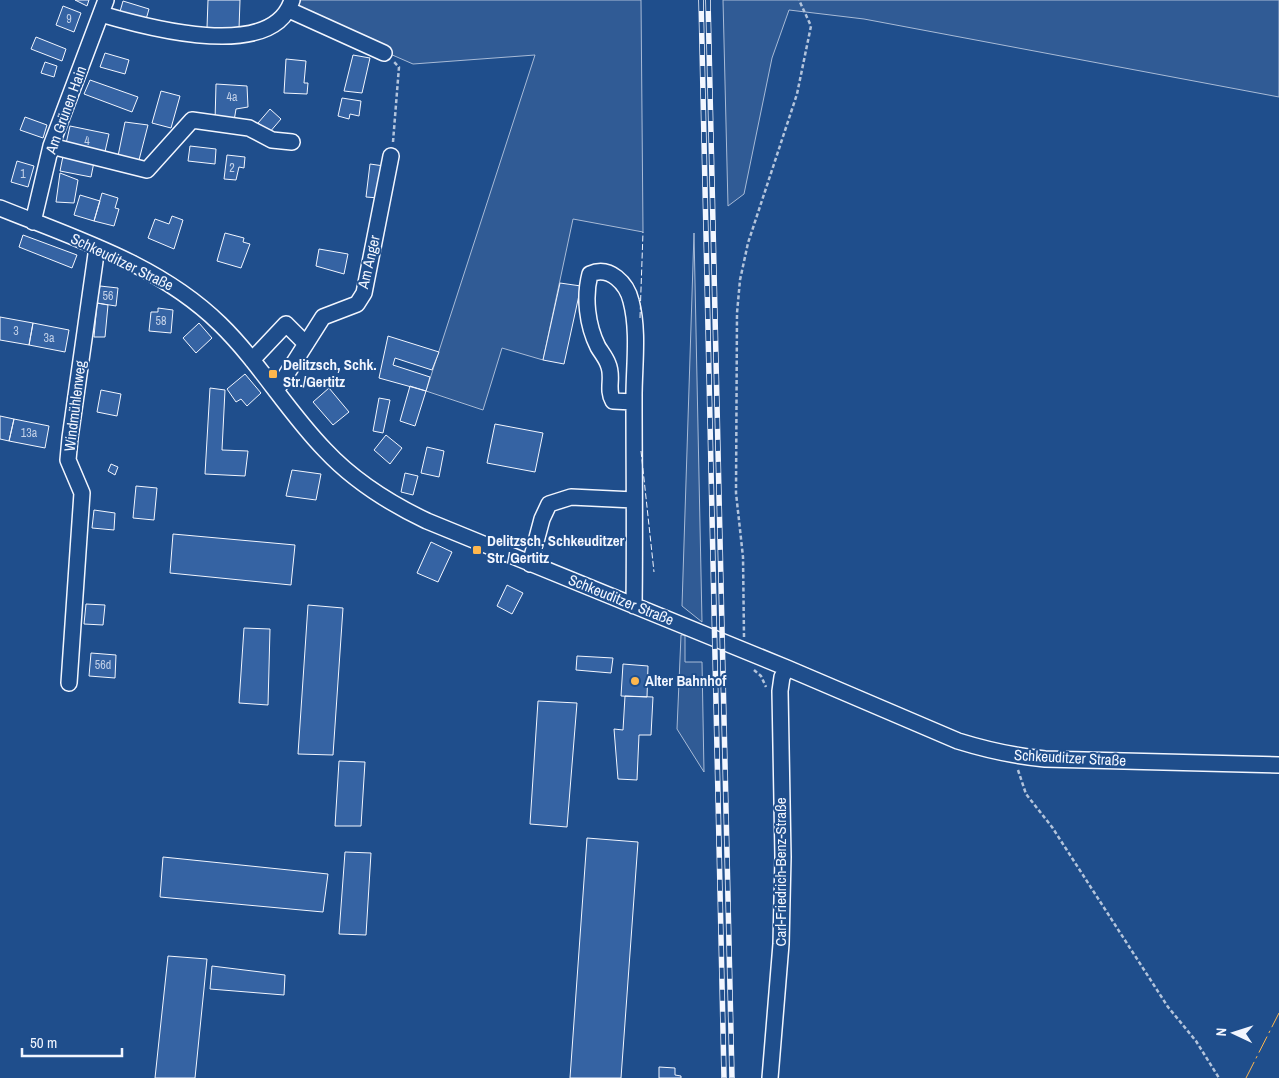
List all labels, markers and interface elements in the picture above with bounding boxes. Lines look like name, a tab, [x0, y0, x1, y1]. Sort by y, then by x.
house number: 9	[66, 11, 72, 27]
street label: Am Grünen Hain	[40, 63, 91, 158]
house number: 4a	[227, 89, 238, 105]
house number: 4	[84, 133, 90, 149]
house number: 2	[229, 160, 235, 176]
house number: 1	[20, 166, 26, 182]
street label: Schkeuditzer Straße	[67, 228, 177, 296]
street label: Am Anger	[352, 233, 385, 292]
house number: 56	[103, 288, 113, 304]
house number: 58	[156, 313, 166, 329]
house number: 3	[13, 323, 19, 339]
house number: 3a	[44, 330, 55, 346]
place label: Delitzsch, Schk. Str./Gertitz	[283, 354, 377, 392]
street label: Windmühlenweg	[58, 359, 91, 453]
marker: Delitzsch, Schk. Str./Gertitz	[267, 368, 279, 380]
house number: 13a	[21, 425, 38, 441]
place label: Delitzsch, Schkeuditzer Str./Gertitz	[487, 530, 625, 568]
marker: Delitzsch, Schkeuditzer Str./Gertitz	[471, 544, 483, 556]
street label: Schkeuditzer Straße	[565, 569, 677, 630]
house number: 56d	[95, 657, 111, 673]
place label: Alter Bahnhof	[645, 670, 727, 691]
marker: Alter Bahnhof	[629, 675, 641, 687]
street label: Schkeuditzer Straße	[1013, 744, 1127, 771]
street label: Carl-Friedrich-Benz-Straße	[770, 797, 791, 947]
north arrow	[1209, 1008, 1259, 1058]
scale bar	[22, 1026, 122, 1058]
text: N	[1212, 1027, 1230, 1037]
text: 50 m	[30, 1032, 57, 1053]

